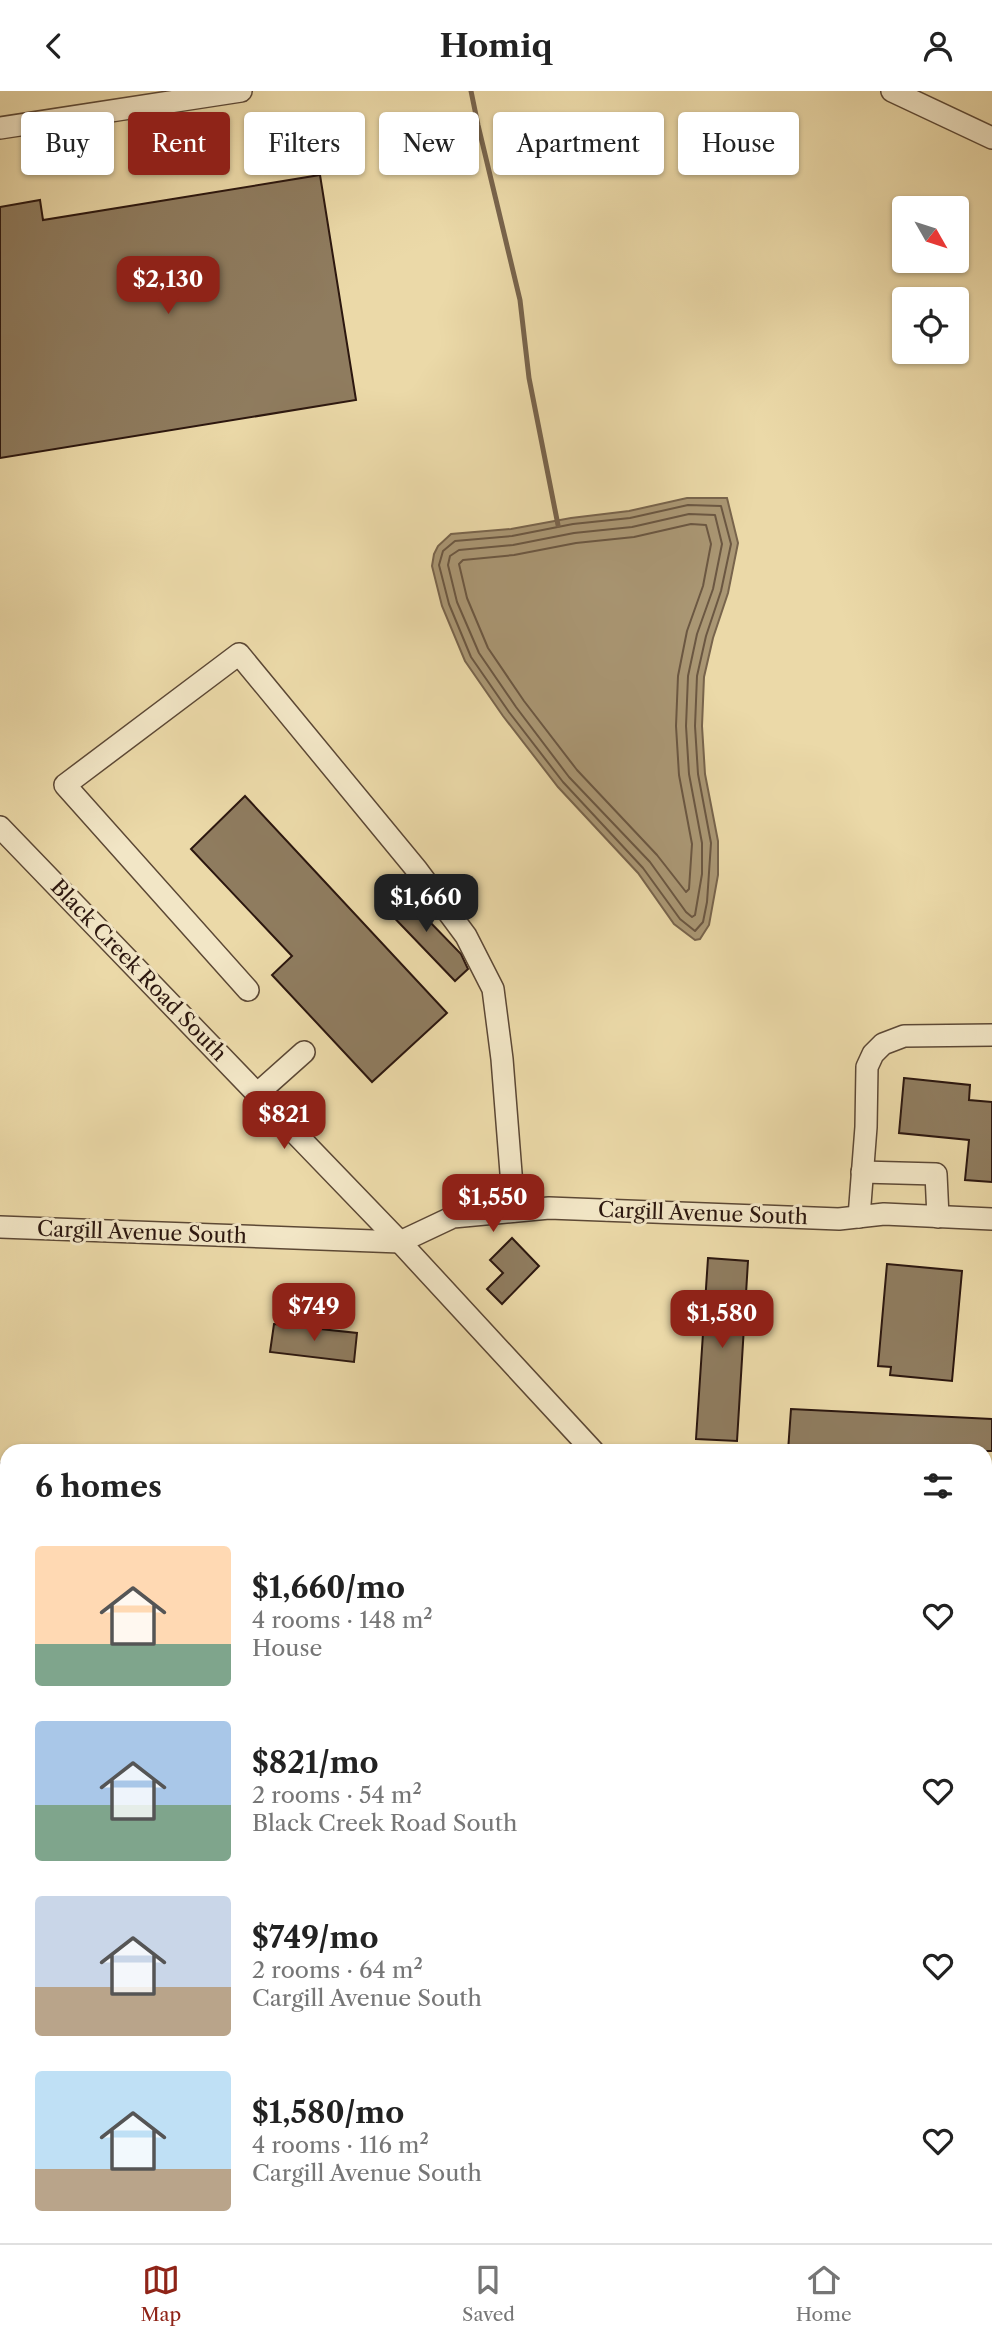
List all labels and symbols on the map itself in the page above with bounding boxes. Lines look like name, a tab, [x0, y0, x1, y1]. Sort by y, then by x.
north arrow	[892, 196, 970, 273]
pin: $2,130	[111, 257, 225, 316]
street label: Black Creek Road South	[46, 874, 232, 1066]
pin: $1,660	[369, 875, 483, 934]
pin: $821	[243, 1091, 325, 1151]
pin: $1,550	[436, 1175, 550, 1234]
street label: Cargill Avenue South	[598, 1197, 808, 1229]
street label: Cargill Avenue South	[37, 1216, 247, 1248]
pin: $749	[273, 1283, 355, 1343]
pin: $1,580	[665, 1291, 779, 1350]

